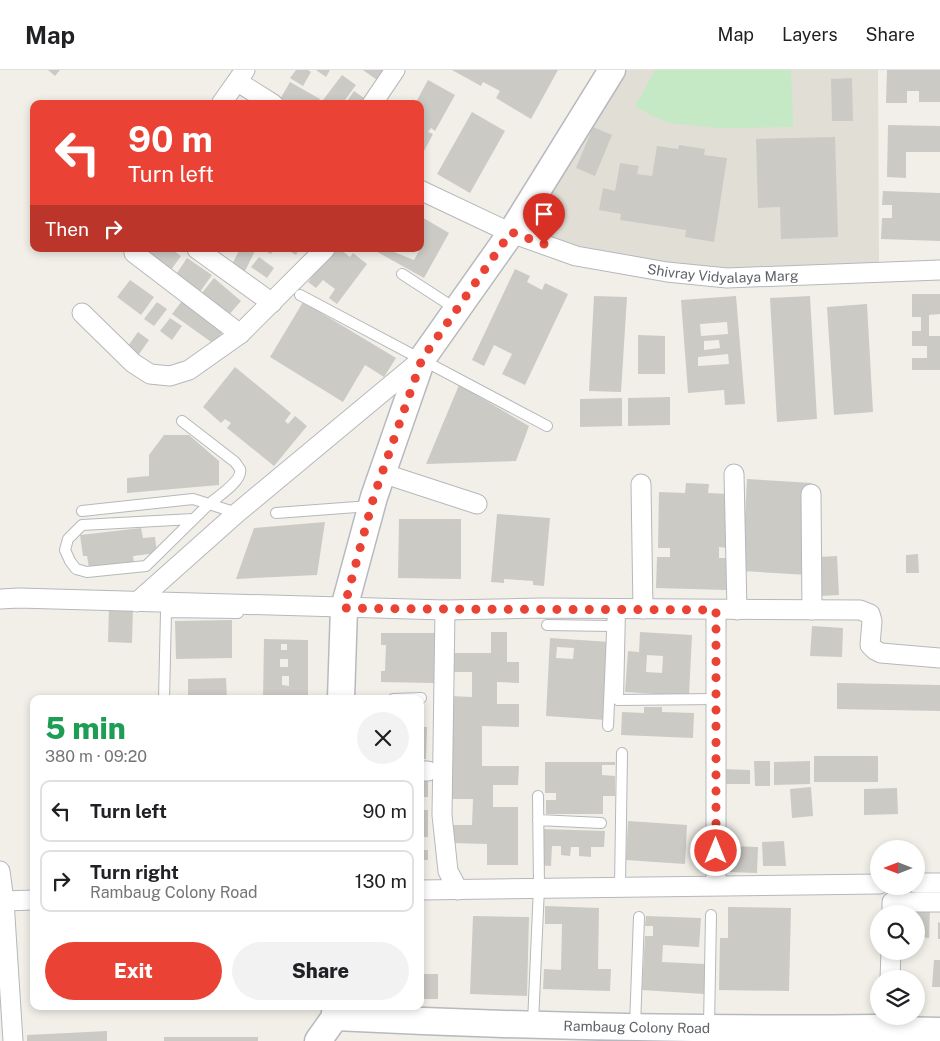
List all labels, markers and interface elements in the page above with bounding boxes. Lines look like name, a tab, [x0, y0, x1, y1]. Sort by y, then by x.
text: Map	[25, 21, 75, 49]
text: Map	[718, 24, 754, 45]
text: Layers	[782, 24, 838, 45]
text: Share	[866, 24, 915, 45]
text: 90 m	[128, 119, 213, 160]
icon: left	[45, 120, 110, 185]
text: Turn left	[128, 161, 214, 187]
pin	[523, 193, 565, 244]
icon: arrive	[530, 200, 558, 228]
icon: right	[99, 215, 127, 243]
text: Then	[45, 218, 89, 240]
street label: Shivray Vidyalaya Marg	[646, 261, 799, 286]
text: 5 min	[45, 710, 126, 746]
button: close	[357, 712, 409, 764]
text: 380 m · 09:20	[45, 747, 147, 766]
icon: left	[47, 797, 75, 825]
text: Turn left	[90, 800, 167, 822]
text: 90 m	[363, 800, 407, 822]
position arrow	[689, 824, 741, 876]
north arrow	[870, 840, 925, 895]
map controls	[870, 840, 925, 1025]
text: Turn right	[90, 861, 179, 883]
icon: right	[47, 867, 75, 895]
text: 130 m	[355, 870, 407, 892]
text: Rambaug Colony Road	[90, 883, 258, 902]
button: search	[870, 905, 925, 960]
button: Exit	[45, 942, 222, 1000]
button: Share	[232, 942, 409, 1000]
button: layers	[870, 970, 925, 1025]
street label: Rambaug Colony Road	[563, 1018, 710, 1036]

